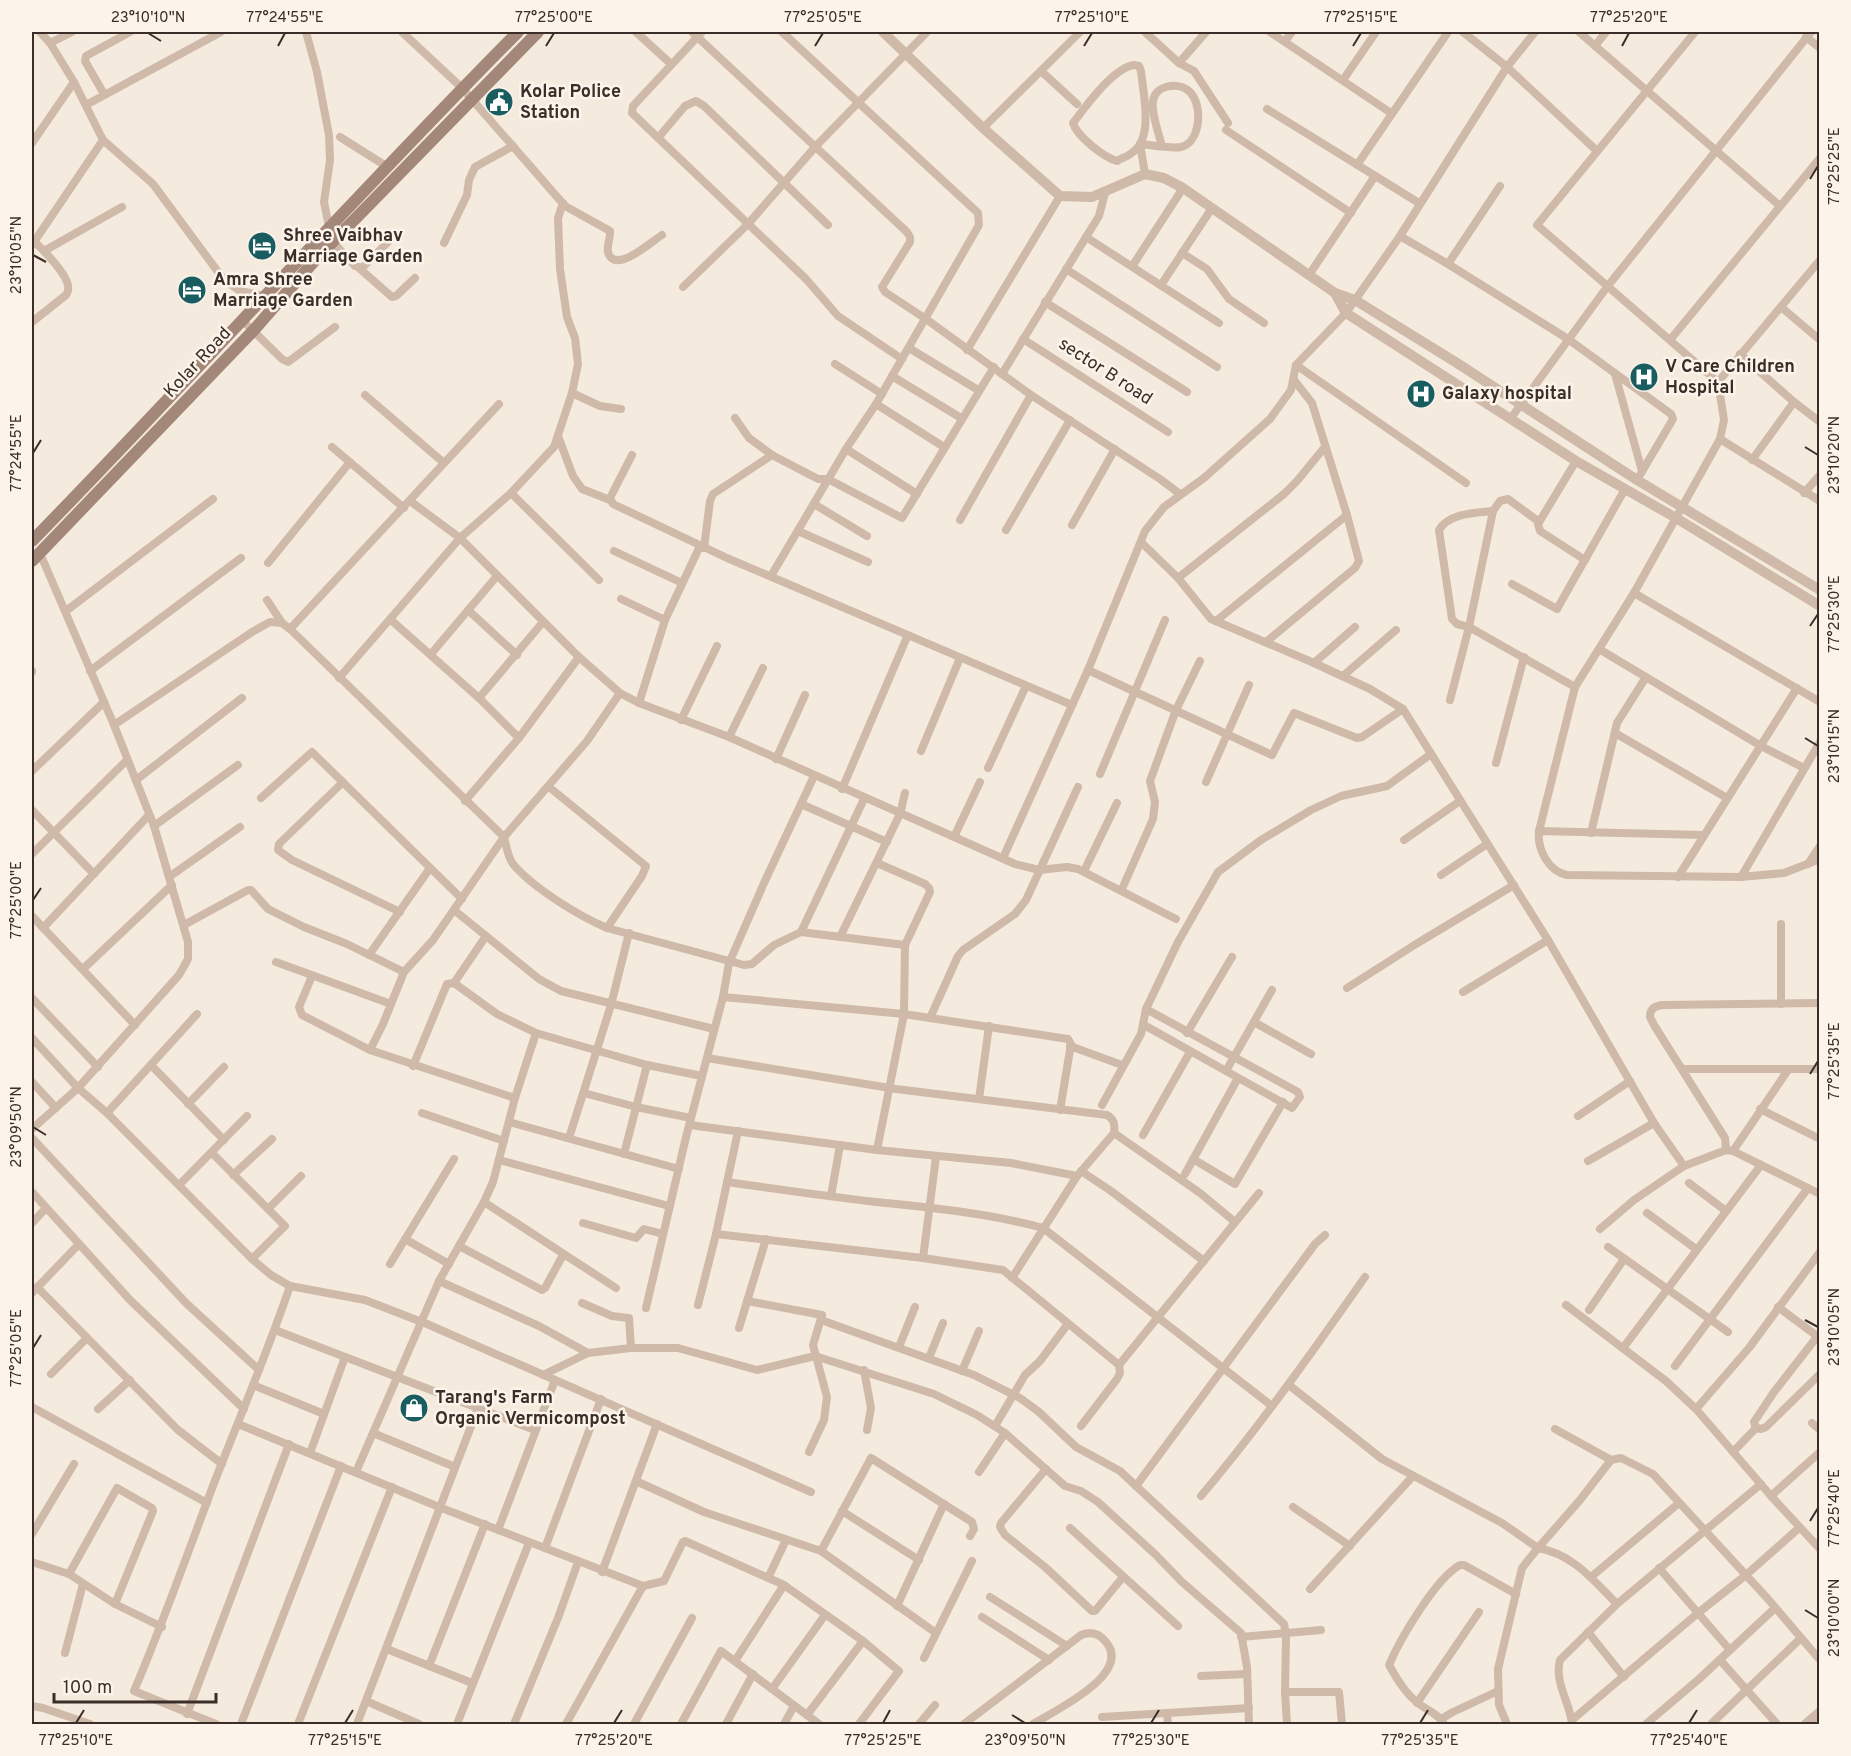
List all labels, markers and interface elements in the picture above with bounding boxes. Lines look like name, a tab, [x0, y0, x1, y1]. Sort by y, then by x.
text: 23°10'10"N	[111, 9, 185, 28]
text: 77°24'55"E	[246, 9, 324, 28]
text: 77°25'00"E	[515, 9, 593, 28]
text: 77°25'05"E	[784, 9, 862, 28]
text: 77°25'10"E	[1055, 9, 1129, 28]
text: 77°25'15"E	[1324, 9, 1398, 28]
text: 77°25'20"E	[1590, 9, 1668, 28]
place label: Kolar Police Station	[520, 81, 621, 125]
public building icon: Kolar Police Station	[483, 86, 515, 118]
text: 77°25'25"E	[1826, 127, 1845, 205]
text: 23°10'05"N	[8, 216, 27, 294]
place label: Shree Vaibhav Marriage Garden	[283, 225, 423, 269]
hotel icon: Shree Vaibhav Marriage Garden	[246, 230, 278, 262]
place label: Amra Shree Marriage Garden	[213, 269, 353, 313]
hotel icon: Amra Shree Marriage Garden	[176, 274, 208, 306]
street label: Kolar Road	[159, 323, 237, 403]
street label: sector B road	[1054, 333, 1156, 411]
place label: V Care Children Hospital	[1665, 356, 1795, 400]
hospital icon: V Care Children Hospital	[1628, 361, 1660, 393]
hospital icon: Galaxy hospital	[1405, 378, 1437, 410]
place label: Galaxy hospital	[1442, 383, 1572, 406]
text: 77°24'55"E	[8, 414, 27, 492]
text: 23°10'20"N	[1826, 416, 1845, 494]
text: 77°25'30"E	[1826, 575, 1845, 653]
text: 23°10'15"N	[1826, 709, 1845, 783]
text: 77°25'00"E	[8, 861, 27, 939]
text: 77°25'35"E	[1826, 1022, 1845, 1100]
text: 23°09'50"N	[8, 1086, 27, 1168]
text: 23°10'05"N	[1826, 1288, 1845, 1366]
text: 77°25'05"E	[8, 1309, 27, 1387]
place label: Tarang's Farm Organic Vermicompost	[435, 1387, 626, 1431]
shop icon: Tarang's Farm Organic Vermicompost	[398, 1392, 430, 1424]
text: 77°25'40"E	[1826, 1469, 1845, 1547]
text: 23°10'00"N	[1826, 1579, 1845, 1657]
scale bar	[54, 1666, 216, 1704]
text: 100 m	[63, 1677, 112, 1700]
text: 77°25'10"E	[39, 1732, 113, 1751]
text: 77°25'15"E	[308, 1732, 382, 1751]
text: 77°25'20"E	[575, 1732, 653, 1751]
text: 77°25'25"E	[844, 1732, 922, 1751]
text: 23°09'50"N	[984, 1732, 1066, 1751]
text: 77°25'30"E	[1112, 1732, 1190, 1751]
text: 77°25'35"E	[1381, 1732, 1459, 1751]
text: 77°25'40"E	[1650, 1732, 1728, 1751]

